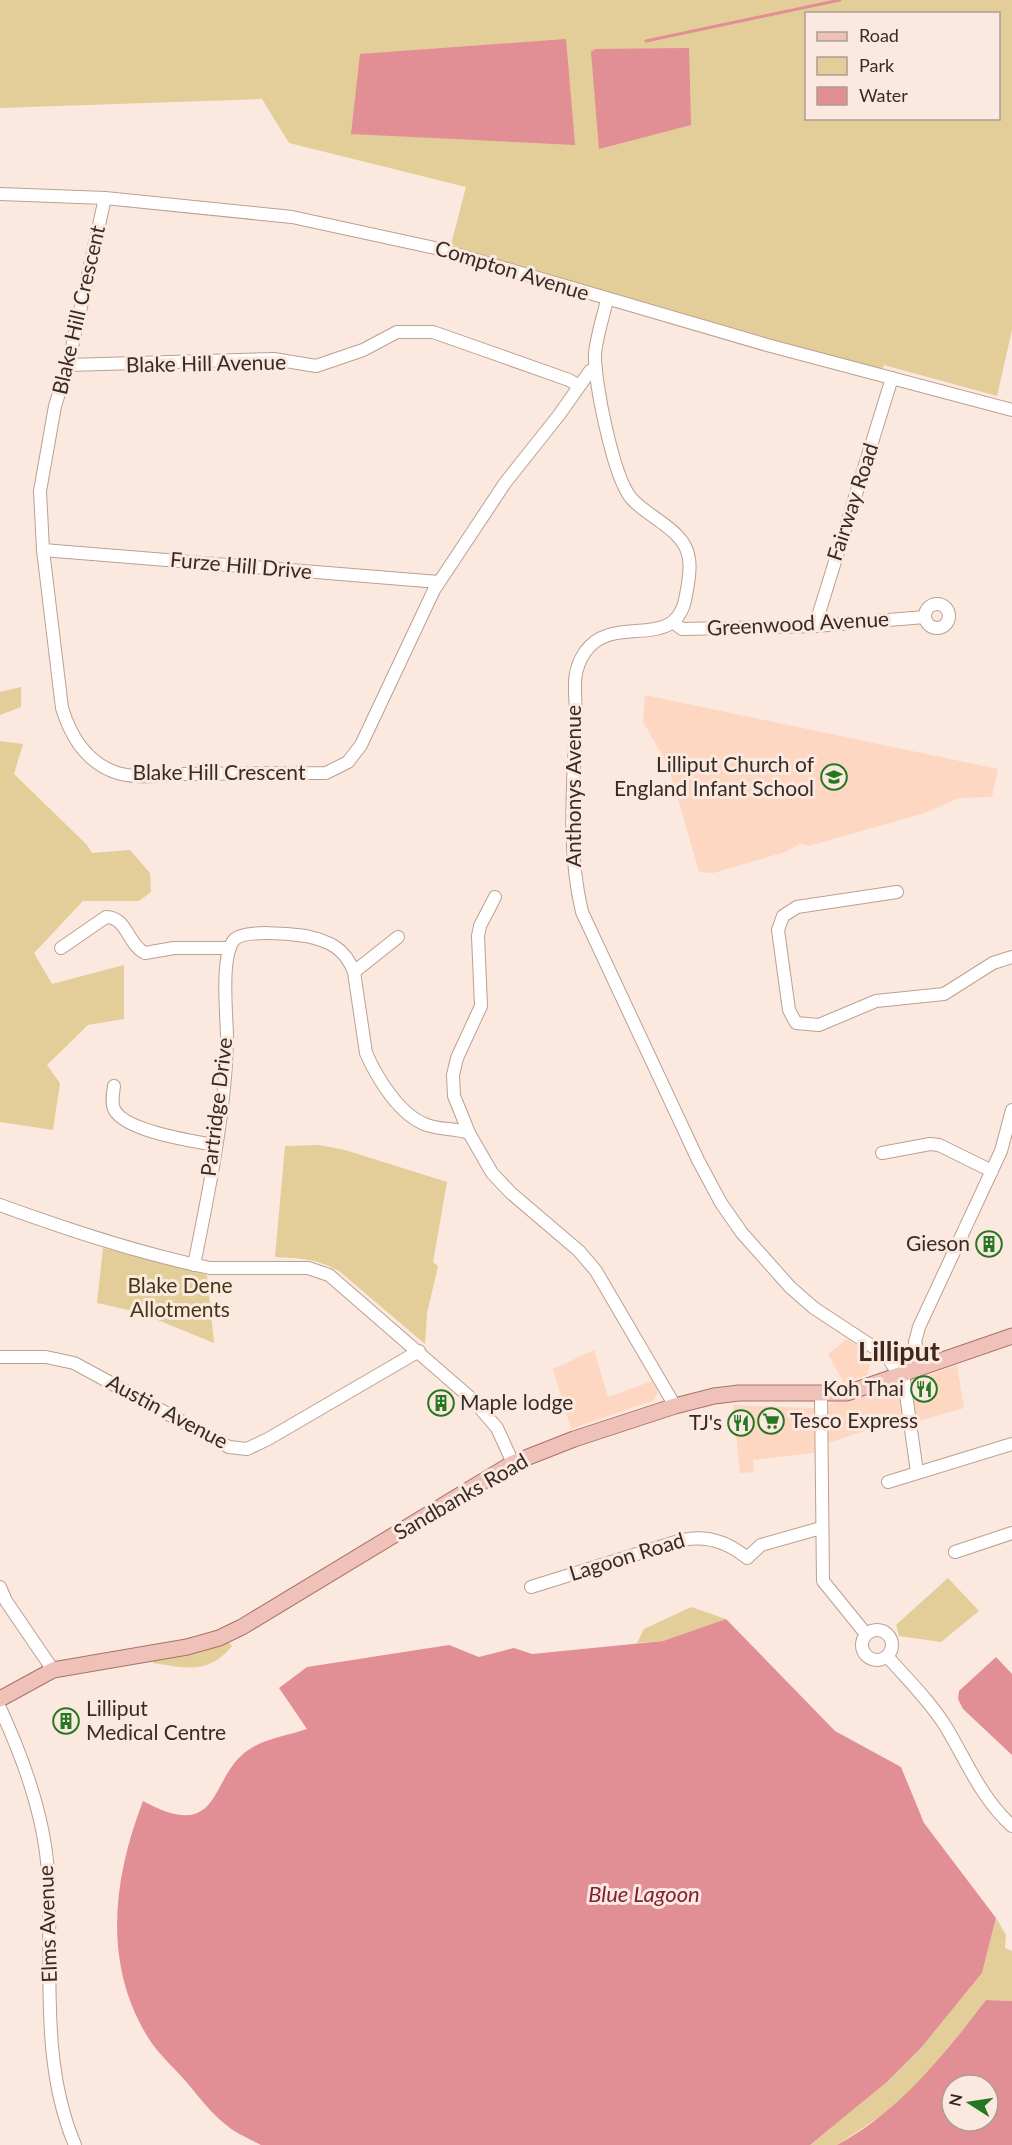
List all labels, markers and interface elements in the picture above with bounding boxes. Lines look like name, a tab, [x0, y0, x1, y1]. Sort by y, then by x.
legend	[805, 12, 1000, 120]
text: Road	[859, 24, 899, 46]
text: Park	[859, 54, 895, 76]
text: Water	[859, 84, 908, 106]
street label: Blake Hill Crescent	[46, 222, 109, 397]
street label: Compton Avenue	[432, 234, 593, 305]
street label: Blake Hill Avenue	[126, 349, 286, 376]
street label: Fairway Road	[821, 440, 882, 564]
street label: Furze Hill Drive	[169, 546, 313, 583]
street label: Greenwood Avenue	[706, 605, 890, 640]
street label: Anthonys Avenue	[560, 705, 585, 867]
place label: Lilliput Church of England Infant School	[614, 751, 815, 800]
street label: Blake Hill Crescent	[133, 759, 306, 784]
school or university icon: Lilliput Church of England Infant School	[819, 762, 849, 792]
street label: Partridge Drive	[195, 1036, 236, 1178]
building icon: Gieson	[974, 1229, 1004, 1259]
place label: Gieson	[906, 1230, 970, 1255]
park label: Blake Dene Allotments	[127, 1272, 233, 1321]
district label: Lilliput	[858, 1334, 940, 1367]
street label: Austin Avenue	[103, 1368, 233, 1453]
restaurant icon: Koh Thai	[909, 1374, 939, 1404]
place label: Koh Thai	[823, 1375, 904, 1400]
building icon: Maple lodge	[426, 1388, 456, 1418]
place label: Maple lodge	[460, 1389, 573, 1414]
supermarket icon: Tesco Express	[756, 1406, 786, 1436]
place label: Tesco Express	[790, 1407, 918, 1432]
restaurant icon: TJ's	[726, 1408, 756, 1438]
place label: TJ's	[689, 1409, 722, 1434]
street label: Sandbanks Road	[389, 1447, 532, 1544]
street label: Lagoon Road	[566, 1526, 687, 1585]
place label: Lilliput Medical Centre	[86, 1695, 226, 1744]
building icon: Lilliput Medical Centre	[51, 1706, 81, 1736]
street label: Elms Avenue	[32, 1865, 61, 1983]
water label: Blue Lagoon	[588, 1880, 700, 1907]
north arrow	[940, 2073, 1000, 2133]
text: N	[944, 2092, 965, 2108]

